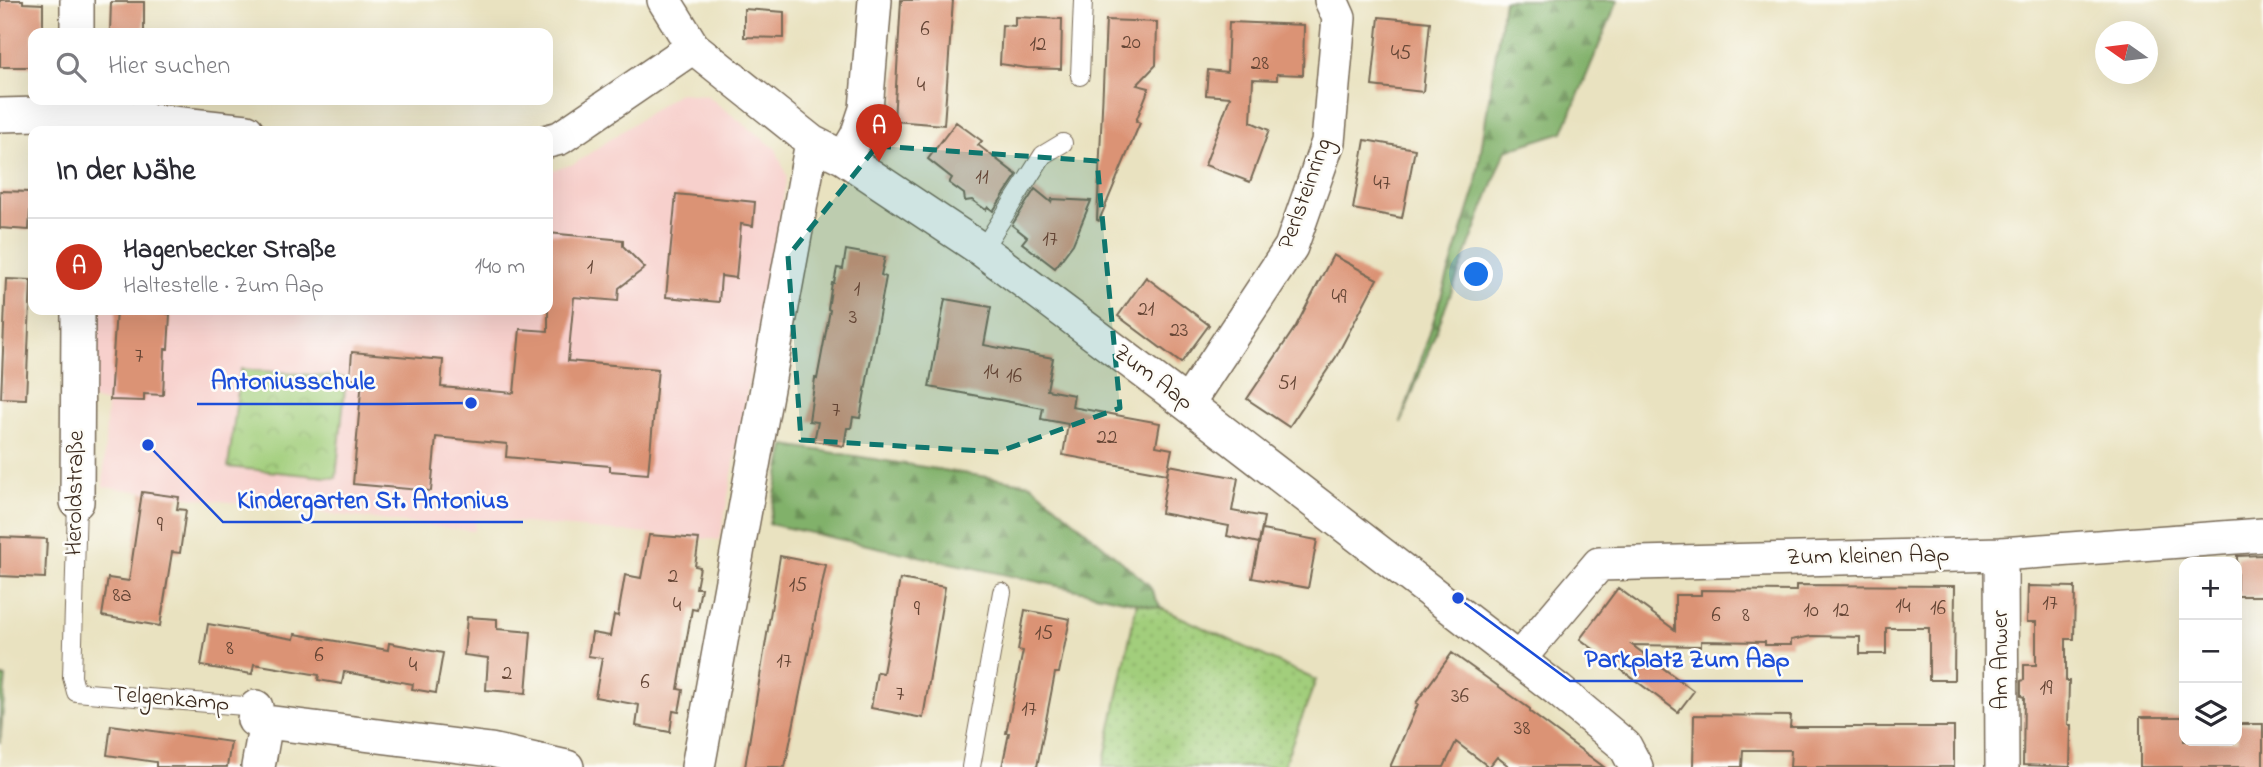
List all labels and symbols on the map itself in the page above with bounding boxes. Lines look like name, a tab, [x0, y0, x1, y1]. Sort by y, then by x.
house number: 6	[920, 15, 930, 45]
north arrow	[2095, 21, 2158, 84]
house number: 20	[1121, 28, 1141, 58]
house number: 12	[1029, 30, 1047, 60]
house number: 45	[1391, 39, 1411, 69]
house number: 28	[1251, 49, 1269, 79]
house number: 4	[917, 71, 926, 101]
pin: A	[856, 104, 902, 162]
street label: Perlsteinring	[1270, 133, 1342, 255]
house number: 11	[975, 163, 989, 193]
house number: 47	[1373, 169, 1391, 199]
house number: 17	[1042, 225, 1058, 255]
house number: 1	[587, 253, 594, 283]
your location	[1459, 257, 1493, 291]
house number: 1	[854, 275, 861, 305]
house number: 49	[1332, 283, 1347, 313]
house number: 21	[1137, 295, 1155, 325]
house number: 3	[849, 303, 857, 333]
house number: 23	[1169, 316, 1189, 346]
street label: Zum Aap	[1105, 336, 1201, 420]
house number: 7	[135, 342, 144, 372]
callout: Antoniusschule	[197, 357, 389, 404]
house number: 14	[983, 358, 999, 388]
house number: 16	[1006, 362, 1022, 392]
text: Antoniusschule	[211, 364, 377, 402]
house number: 51	[1278, 369, 1297, 399]
house number: 7	[832, 396, 841, 426]
house number: 22	[1097, 423, 1117, 453]
street label: Heroldstraße	[57, 430, 95, 556]
callout: Kindergarten St. Antonius	[223, 475, 523, 522]
text: Kindergarten St. Antonius	[237, 483, 509, 522]
house number: 9	[157, 511, 164, 541]
street label: Zum kleinen Aap	[1786, 538, 1950, 576]
house number: 2	[668, 562, 678, 592]
house number: 15	[789, 571, 807, 601]
house number: 8a	[112, 581, 132, 611]
house number: 17	[2042, 589, 2058, 619]
house number: 4	[673, 591, 682, 621]
house number: 14	[1895, 592, 1911, 622]
house number: 16	[1930, 594, 1946, 624]
house number: 9	[914, 595, 921, 625]
house number: 10	[1803, 596, 1819, 626]
house number: 12	[1832, 596, 1850, 626]
house number: 6	[1711, 601, 1721, 631]
house number: 8	[1742, 601, 1750, 631]
street label: Am Anwer	[1984, 609, 2019, 710]
house number: 15	[1035, 619, 1053, 649]
house number: 8	[226, 634, 234, 664]
callout: Parkplatz Zum Aap	[1570, 634, 1803, 681]
house number: 6	[314, 641, 324, 671]
text: Parkplatz Zum Aap	[1584, 642, 1790, 680]
house number: 17	[776, 647, 792, 677]
house number: 4	[409, 651, 418, 681]
house number: 2	[502, 659, 512, 689]
house number: 6	[640, 668, 650, 698]
house number: 19	[2040, 674, 2053, 704]
street label: Telgenkamp	[111, 677, 231, 723]
house number: 7	[896, 680, 905, 710]
house number: 36	[1451, 682, 1469, 712]
house number: 17	[1021, 695, 1037, 725]
house number: 38	[1514, 714, 1530, 744]

